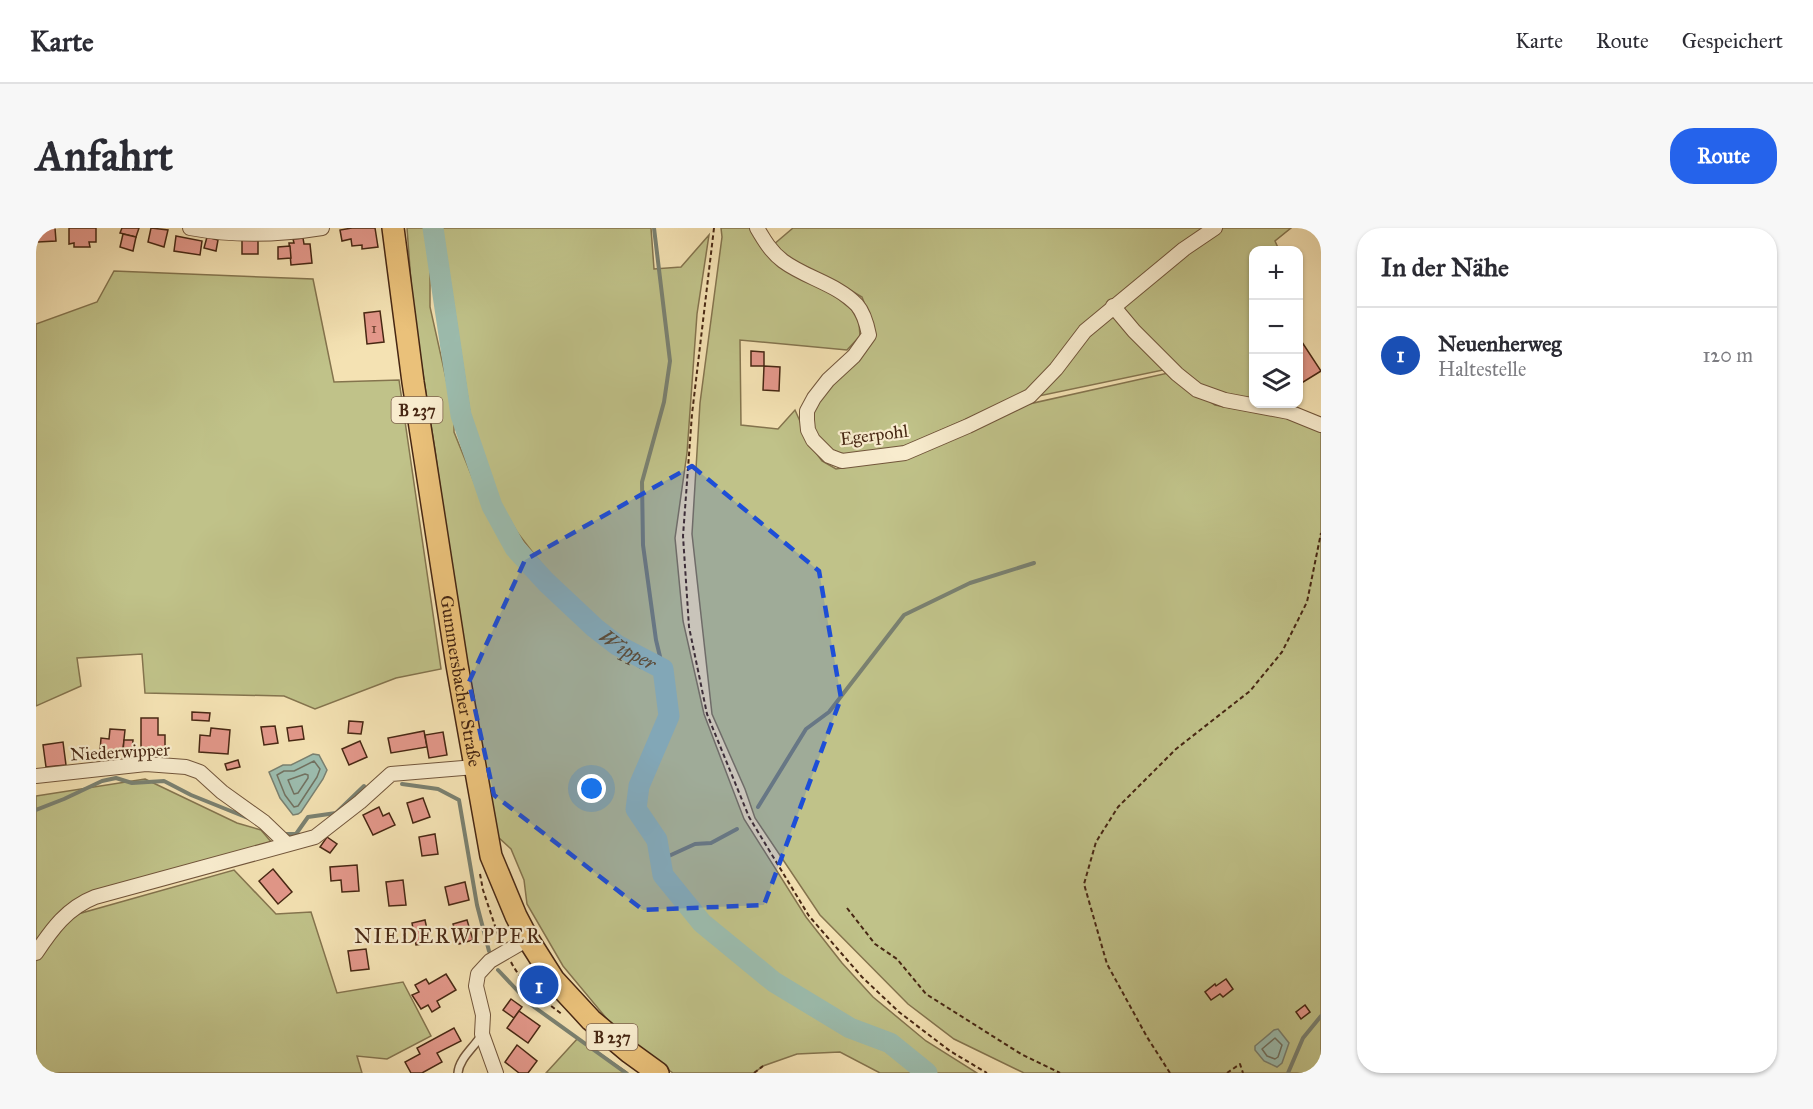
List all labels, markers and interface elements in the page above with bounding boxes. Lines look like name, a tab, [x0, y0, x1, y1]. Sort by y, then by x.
text: Karte	[30, 24, 94, 59]
text: Karte	[1515, 28, 1563, 54]
text: Route	[1596, 28, 1649, 54]
text: Gespeichert	[1682, 28, 1783, 54]
button: Route	[1670, 128, 1777, 184]
text: Anfahrt	[36, 130, 173, 182]
map controls	[1249, 246, 1303, 408]
button: +	[1249, 246, 1303, 300]
text: In der Nähe	[1381, 251, 1509, 283]
button: −	[1249, 300, 1303, 354]
house number: 1	[371, 319, 377, 337]
text: Neuenherweg	[1438, 330, 1562, 357]
text: 1	[1397, 343, 1404, 367]
text: 120 m	[1702, 343, 1753, 367]
button: layers	[1249, 354, 1303, 408]
text: Haltestelle	[1438, 357, 1526, 381]
road number: B 237	[392, 397, 442, 423]
street label: Egerpohl	[839, 420, 910, 451]
street label: Gummersbacher Straße	[435, 594, 486, 769]
water label: Wipper	[595, 624, 662, 676]
street label: Niederwipper	[70, 738, 171, 766]
your location	[577, 774, 606, 803]
district label: NIEDERWIPPER	[354, 923, 542, 949]
pin: 1	[520, 962, 558, 1008]
road number: B 237	[586, 1024, 638, 1050]

